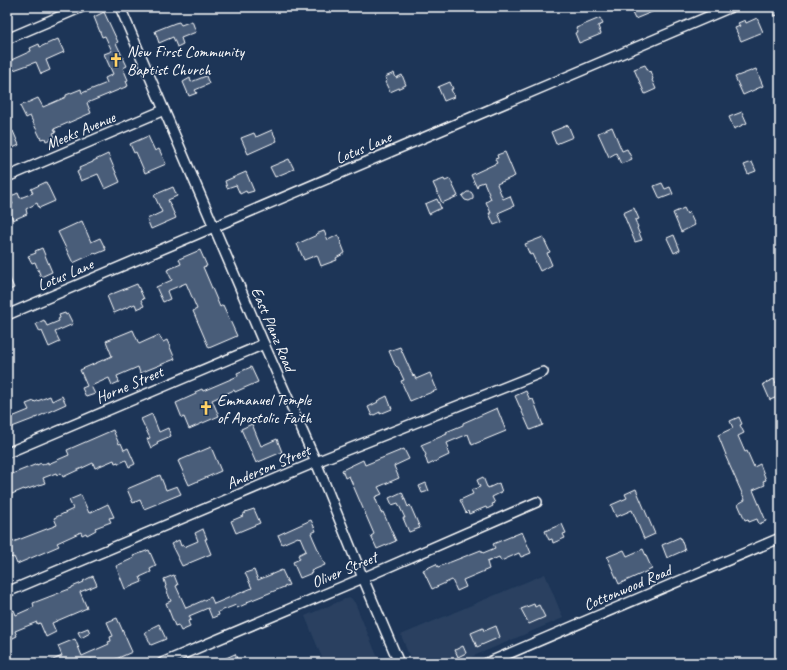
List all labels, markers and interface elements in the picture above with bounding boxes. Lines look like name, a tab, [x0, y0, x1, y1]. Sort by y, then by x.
place label: New First Community Baptist Church	[127, 42, 245, 80]
church icon: New First Community Baptist Church	[108, 52, 124, 68]
street label: Meeks Avenue	[43, 107, 120, 155]
street label: Lotus Lane	[332, 127, 396, 169]
street label: Lotus Lane	[34, 254, 98, 296]
street label: East Planz Road	[246, 284, 301, 377]
street label: Horne Street	[93, 361, 168, 408]
place label: Emmanuel Temple of Apostolic Faith	[217, 390, 313, 428]
church icon: Emmanuel Temple of Apostolic Faith	[198, 400, 214, 416]
street label: Anderson Street	[224, 440, 315, 494]
street label: Oliver Street	[309, 546, 383, 593]
street label: Cottonwood Road	[581, 559, 677, 615]

